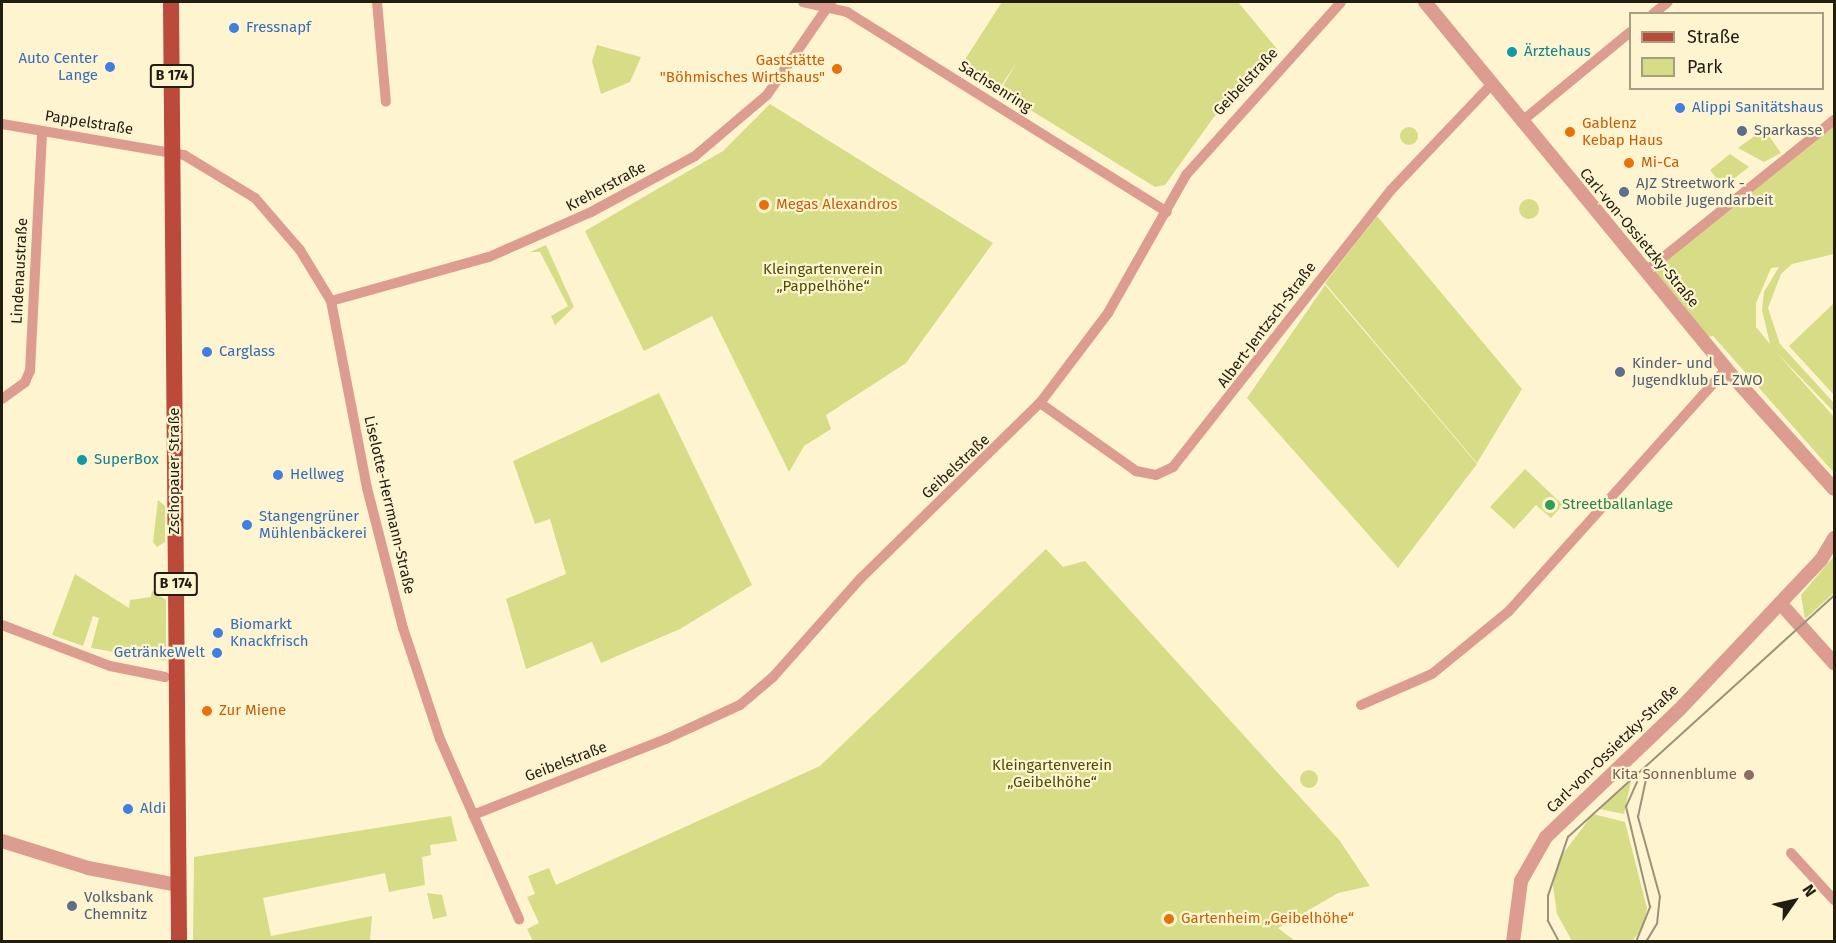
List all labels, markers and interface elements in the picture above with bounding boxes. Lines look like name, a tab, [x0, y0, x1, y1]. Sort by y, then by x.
legend	[1629, 12, 1824, 90]
place label: Fressnapf	[246, 19, 311, 37]
marker: Fressnapf	[227, 21, 241, 35]
text: Straße	[1687, 26, 1740, 48]
place label: Ärztehaus	[1524, 43, 1591, 61]
street label: Geibelstraße	[1210, 44, 1282, 120]
marker: Ärztehaus	[1505, 45, 1519, 59]
place label: Auto Center Lange	[19, 49, 98, 84]
place label: Gaststätte "Böhmisches Wirtshaus"	[660, 51, 825, 86]
text: Park	[1687, 56, 1722, 78]
street label: Sachsenring	[955, 57, 1035, 117]
marker: Auto Center Lange	[103, 60, 117, 74]
marker: Gaststätte "Böhmisches Wirtshaus"	[830, 62, 844, 76]
road number: B 174	[150, 65, 195, 87]
place label: Alippi Sanitätshaus	[1692, 99, 1823, 117]
marker: Alippi Sanitätshaus	[1673, 101, 1687, 115]
street label: Pappelstraße	[43, 107, 135, 139]
place label: Gablenz Kebap Haus	[1582, 114, 1663, 149]
place label: Sparkasse	[1754, 122, 1822, 140]
marker: Sparkasse	[1735, 124, 1749, 138]
marker: Gablenz Kebap Haus	[1563, 125, 1577, 139]
place label: Mi-Ca	[1641, 154, 1679, 172]
marker: Mi-Ca	[1622, 156, 1636, 170]
street label: Kreherstraße	[563, 158, 649, 216]
street label: Carl-von-Ossietzky-Straße	[1575, 165, 1703, 311]
place label: AJZ Streetwork - Mobile Jugendarbeit	[1636, 174, 1774, 209]
marker: AJZ Streetwork - Mobile Jugendarbeit	[1617, 185, 1631, 199]
place label: Megas Alexandros	[776, 196, 897, 214]
marker: Megas Alexandros	[757, 198, 771, 212]
street label: Lindenaustraße	[8, 217, 32, 325]
street label: Albert-Jentzsch-Straße	[1214, 259, 1320, 391]
park label: Kleingartenverein „Pappelhöhe“	[763, 260, 883, 295]
place label: Carglass	[219, 343, 275, 361]
marker: Carglass	[200, 345, 214, 359]
place label: Kinder- und Jugendklub EL ZWO	[1632, 354, 1763, 389]
marker: Kinder- und Jugendklub EL ZWO	[1613, 365, 1627, 379]
street label: Zschopauer Straße	[166, 407, 184, 535]
street label: Liselotte-Herrmann-Straße	[360, 414, 418, 596]
street label: Geibelstraße	[918, 431, 994, 503]
place label: SuperBox	[94, 451, 159, 469]
marker: SuperBox	[75, 453, 89, 467]
place label: Hellweg	[290, 466, 344, 484]
marker: Hellweg	[271, 468, 285, 482]
place label: Streetballanlage	[1562, 496, 1673, 514]
marker: Streetballanlage	[1543, 498, 1557, 512]
place label: Stangengrüner Mühlenbäckerei	[259, 507, 367, 542]
marker: Stangengrüner Mühlenbäckerei	[240, 518, 254, 532]
road number: B 174	[154, 573, 198, 595]
place label: Biomarkt Knackfrisch	[230, 615, 309, 650]
marker: Biomarkt Knackfrisch	[211, 626, 225, 640]
place label: GetränkeWelt	[114, 644, 205, 662]
marker: GetränkeWelt	[210, 646, 224, 660]
street label: Carl-von-Ossietzky-Straße	[1543, 681, 1683, 817]
place label: Zur Miene	[219, 702, 286, 720]
marker: Zur Miene	[200, 704, 214, 718]
street label: Geibelstraße	[523, 738, 609, 786]
park label: Kleingartenverein „Geibelhöhe“	[992, 756, 1112, 791]
place label: Kita Sonnenblume	[1612, 766, 1737, 784]
marker: Kita Sonnenblume	[1742, 768, 1756, 782]
place label: Aldi	[140, 800, 166, 818]
marker: Aldi	[121, 802, 135, 816]
north arrow	[1764, 871, 1824, 931]
text: N	[1798, 881, 1820, 900]
place label: Volksbank Chemnitz	[84, 888, 153, 923]
marker: Volksbank Chemnitz	[65, 899, 79, 913]
place label: Gartenheim „Geibelhöhe“	[1181, 910, 1354, 928]
marker: Gartenheim „Geibelhöhe“	[1162, 912, 1176, 926]

